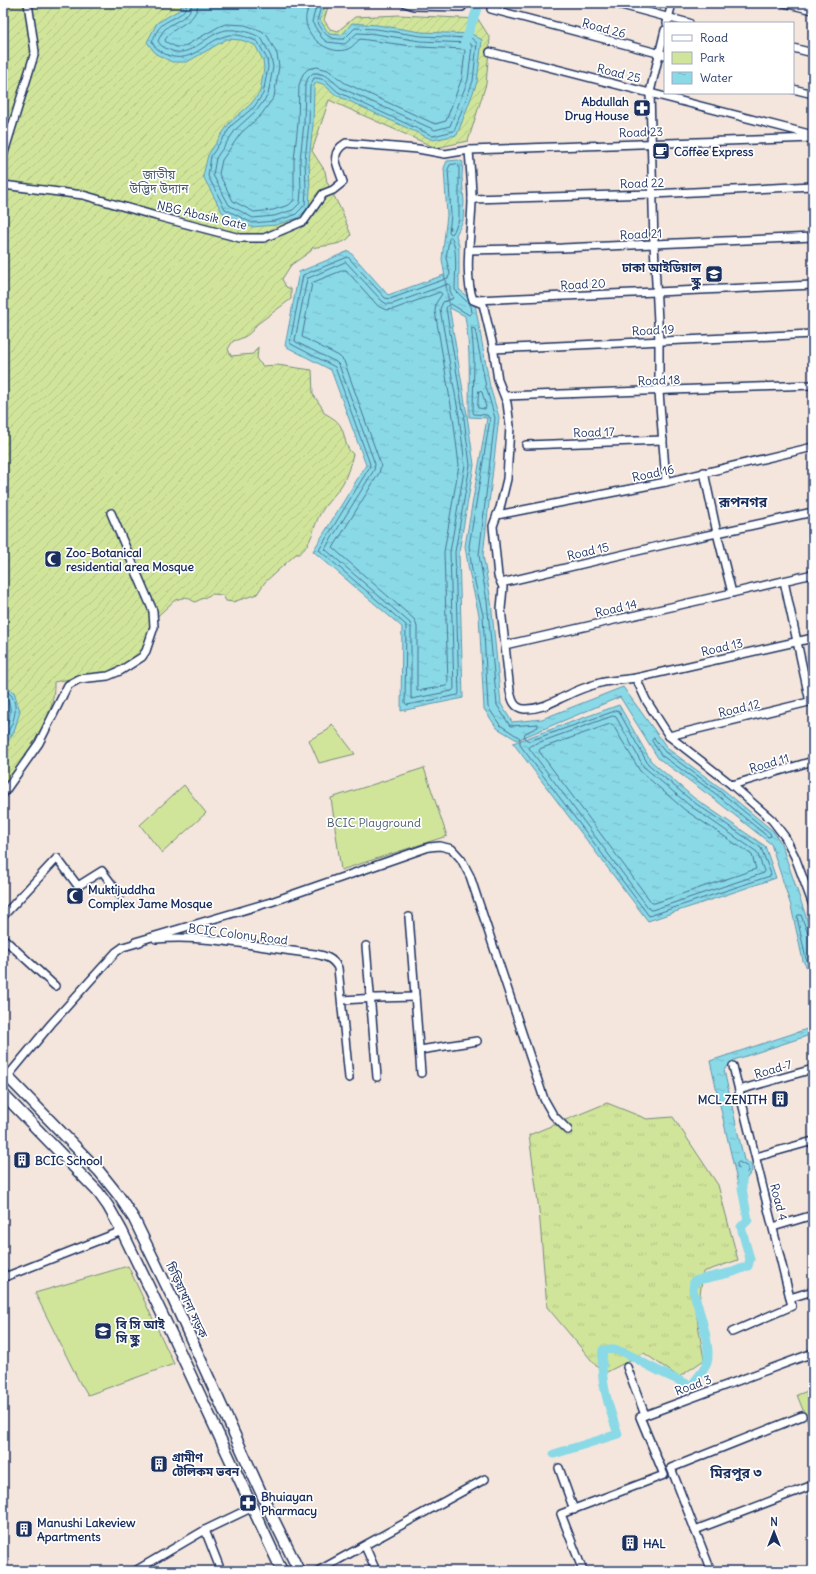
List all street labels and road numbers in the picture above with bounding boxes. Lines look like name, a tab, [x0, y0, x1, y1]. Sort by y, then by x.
street label: Road 26	[581, 15, 628, 41]
street label: Road 25	[596, 60, 642, 86]
street label: Road 23	[619, 124, 664, 140]
street label: Road 22	[620, 175, 665, 191]
street label: NBG Abasik Gate	[156, 197, 248, 233]
street label: Road 21	[619, 225, 663, 243]
street label: Road 20	[560, 275, 606, 293]
street label: Road 19	[631, 321, 675, 339]
street label: Road 18	[637, 372, 681, 388]
street label: Road 17	[573, 424, 615, 440]
street label: Road 16	[631, 461, 676, 485]
street label: Road 15	[566, 539, 611, 563]
street label: Road 14	[594, 596, 639, 620]
street label: Road 13	[700, 635, 745, 659]
street label: Road 12	[717, 696, 762, 720]
street label: Road 11	[747, 750, 791, 776]
street label: BCIC Colony Road	[187, 920, 289, 948]
street label: Road-7	[752, 1056, 794, 1082]
street label: Road 4	[767, 1182, 791, 1222]
street label: চিড়িয়াখানা সড়ক	[162, 1259, 211, 1341]
street label: Road 3	[673, 1371, 714, 1399]

